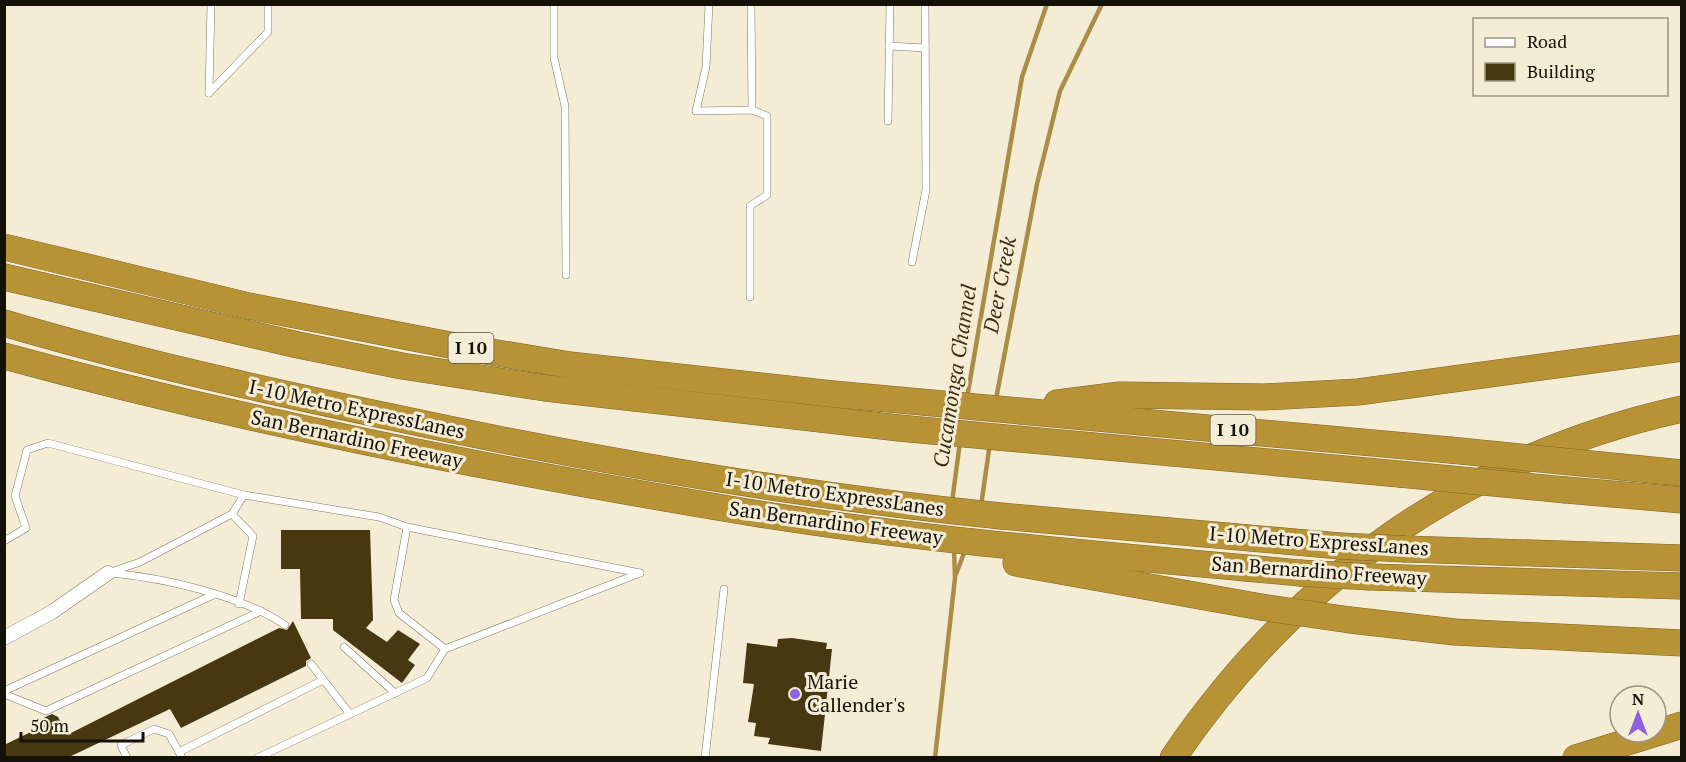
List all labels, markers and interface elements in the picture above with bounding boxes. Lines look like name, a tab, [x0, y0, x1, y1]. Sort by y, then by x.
legend	[1473, 18, 1668, 96]
text: Road	[1527, 29, 1567, 53]
text: Building	[1527, 59, 1595, 83]
water label: Deer Creek	[976, 233, 1022, 336]
water label: Cucamonga Channel	[926, 282, 982, 469]
road number: I 10	[448, 333, 494, 363]
street label: I-10 Metro ExpressLanes	[247, 372, 468, 445]
street label: San Bernardino Freeway	[249, 403, 466, 474]
road number: I 10	[1210, 415, 1256, 445]
street label: I-10 Metro ExpressLanes	[724, 465, 946, 522]
street label: San Bernardino Freeway	[727, 494, 946, 551]
street label: I-10 Metro ExpressLanes	[1208, 519, 1430, 562]
street label: San Bernardino Freeway	[1211, 550, 1428, 592]
place label: Marie Callender's	[807, 668, 905, 718]
north arrow	[1608, 684, 1668, 744]
marker: Marie Callender's	[788, 687, 802, 701]
text: N	[1632, 688, 1644, 710]
scale bar	[21, 705, 142, 743]
text: 50 m	[30, 713, 70, 737]

